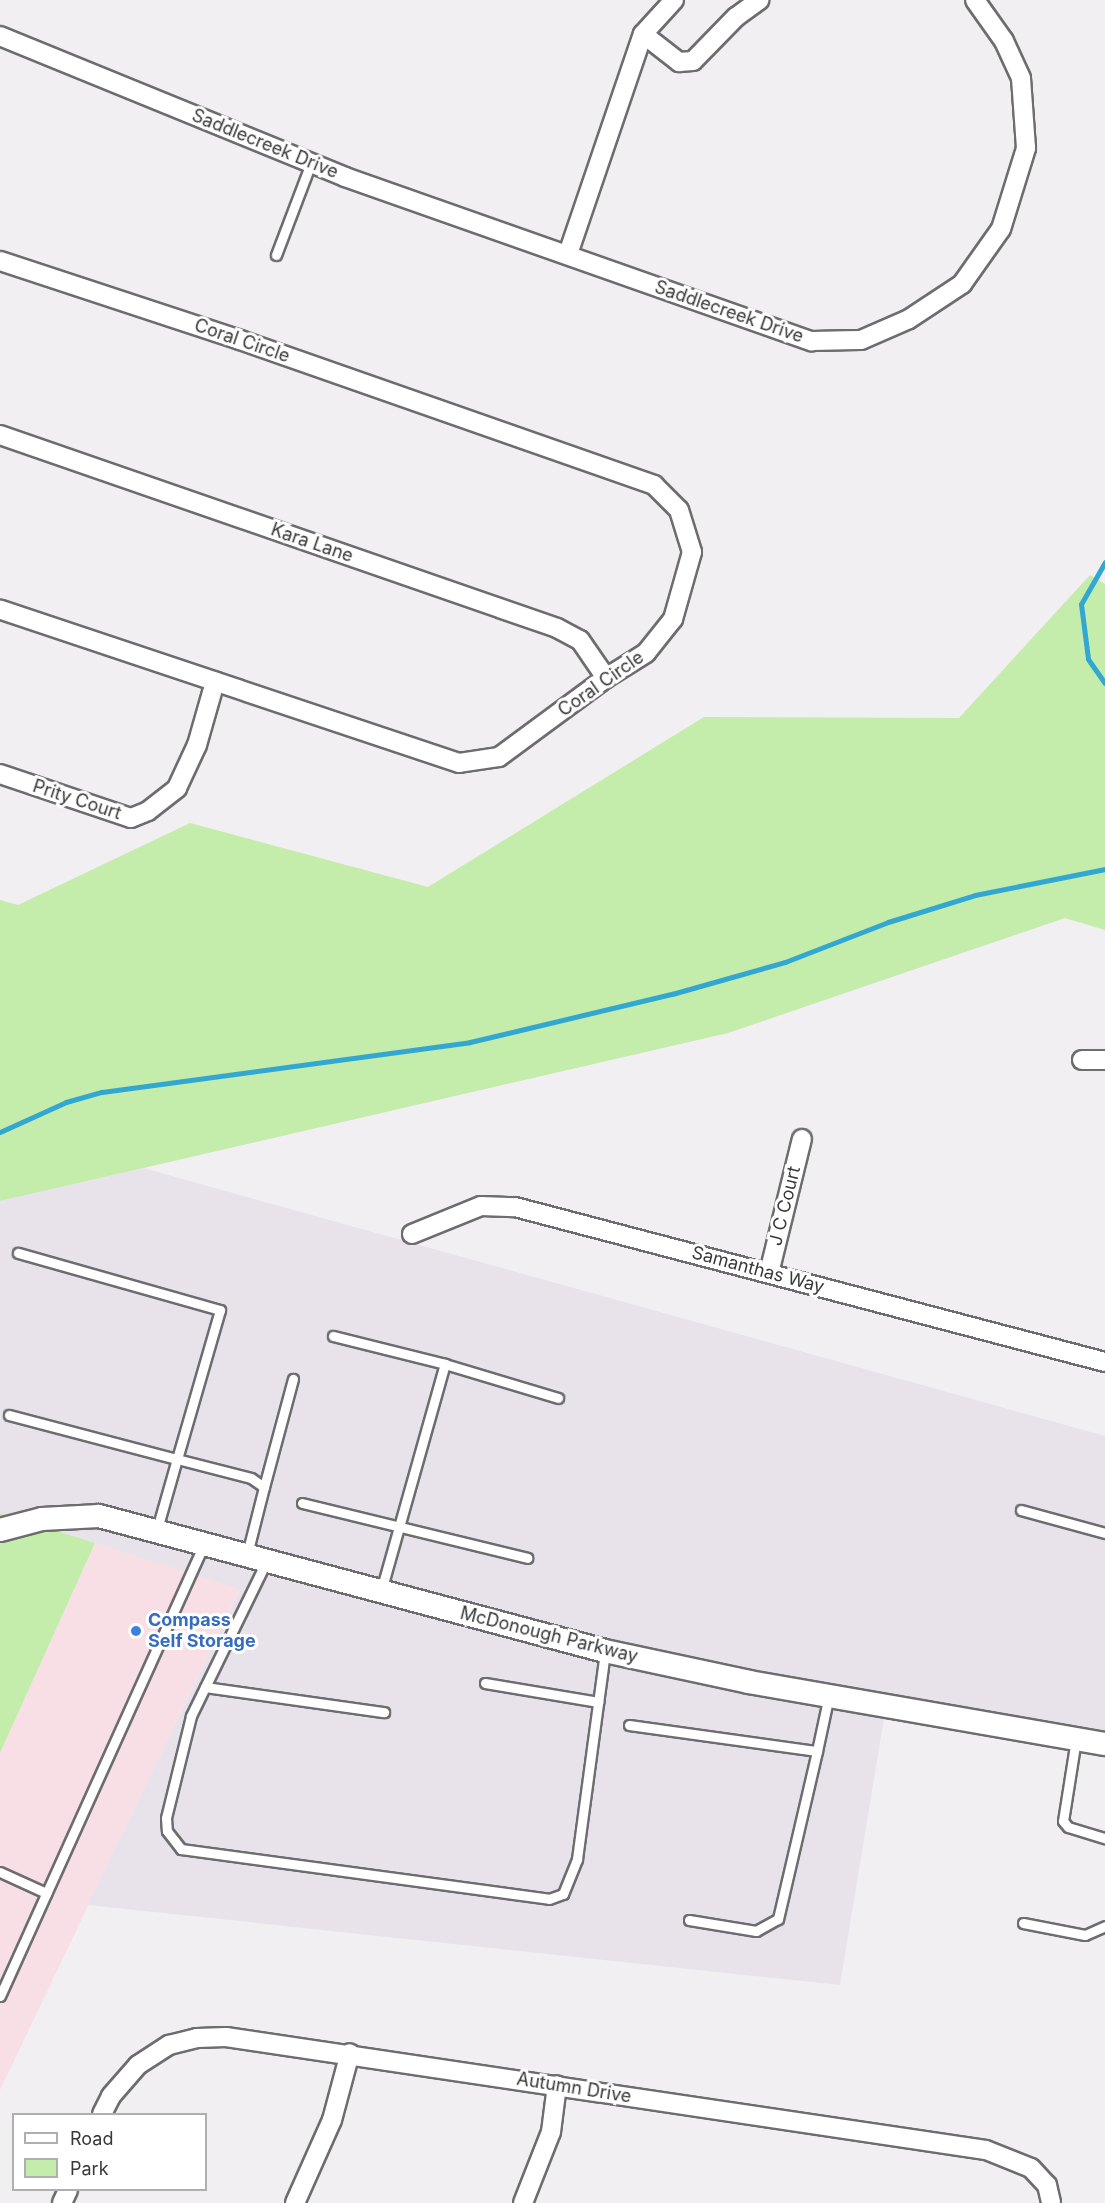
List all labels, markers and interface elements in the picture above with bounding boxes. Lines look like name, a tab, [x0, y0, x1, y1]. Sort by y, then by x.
street label: Saddlecreek Drive	[189, 105, 341, 183]
street label: Saddlecreek Drive	[652, 276, 806, 348]
street label: Coral Circle	[192, 315, 292, 367]
street label: Kara Lane	[268, 519, 356, 567]
street label: Coral Circle	[554, 647, 648, 721]
street label: Prity Court	[30, 776, 124, 824]
street label: J C Court	[765, 1164, 805, 1248]
street label: Samanthas Way	[689, 1242, 827, 1298]
street label: McDonough Parkway	[458, 1602, 640, 1668]
place label: Compass Self Storage	[148, 1610, 256, 1652]
marker: Compass Self Storage	[129, 1624, 143, 1638]
street label: Autumn Drive	[515, 2068, 633, 2108]
legend	[12, 2113, 207, 2191]
text: Road	[70, 2128, 113, 2149]
text: Park	[70, 2158, 109, 2179]

